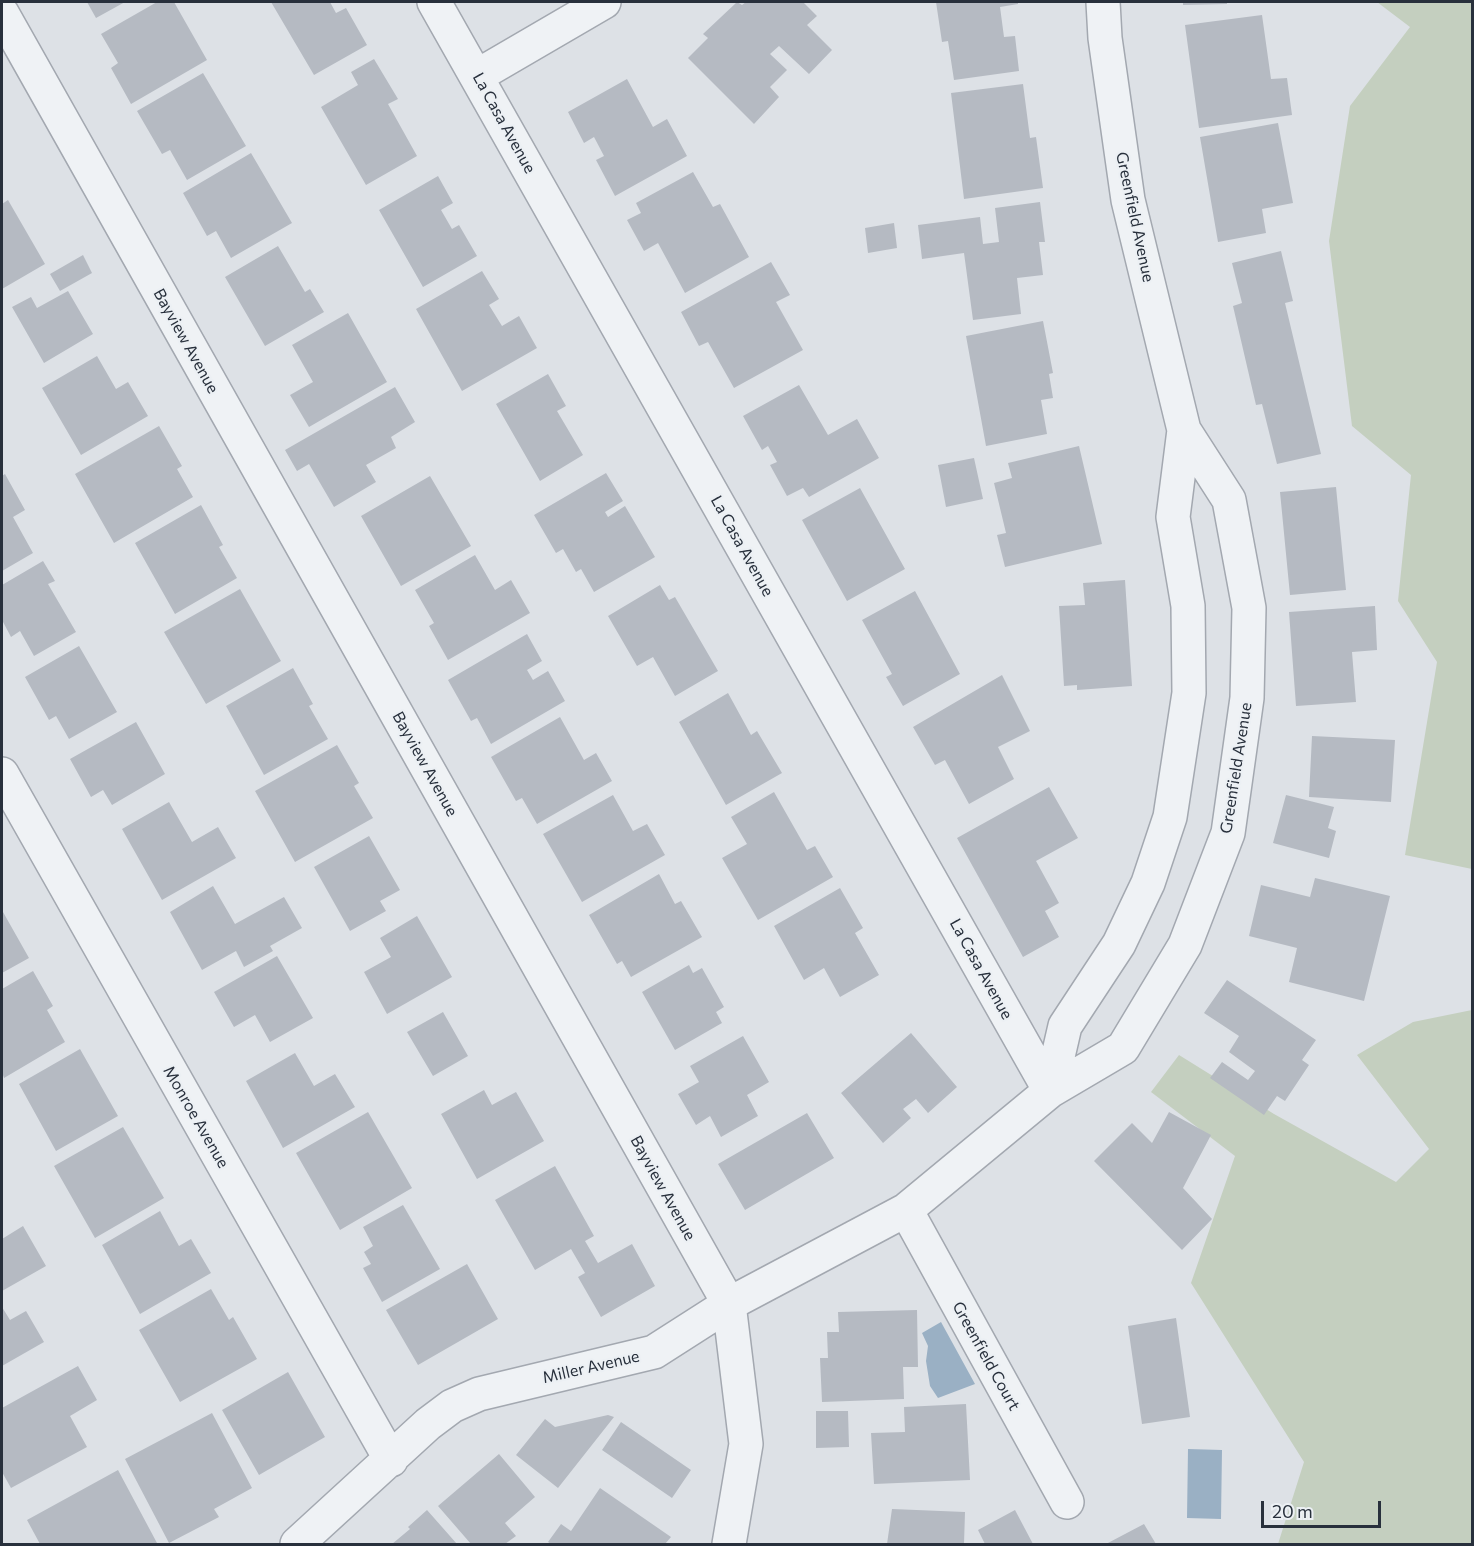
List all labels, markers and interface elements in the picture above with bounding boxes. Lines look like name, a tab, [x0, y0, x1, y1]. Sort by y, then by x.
street label: La Casa Avenue	[468, 69, 540, 177]
street label: Greenfield Avenue	[1112, 150, 1158, 284]
street label: Bayview Avenue	[149, 285, 223, 397]
street label: La Casa Avenue	[706, 492, 778, 600]
street label: Greenfield Avenue	[1216, 701, 1256, 835]
street label: Bayview Avenue	[388, 708, 462, 820]
street label: La Casa Avenue	[945, 915, 1017, 1023]
street label: Monroe Avenue	[159, 1063, 233, 1171]
street label: Bayview Avenue	[626, 1132, 700, 1244]
street label: Greenfield Court	[948, 1298, 1024, 1414]
street label: Miller Avenue	[541, 1347, 641, 1387]
scale bar	[1264, 1489, 1384, 1527]
text: 20 m	[1272, 1500, 1313, 1522]

